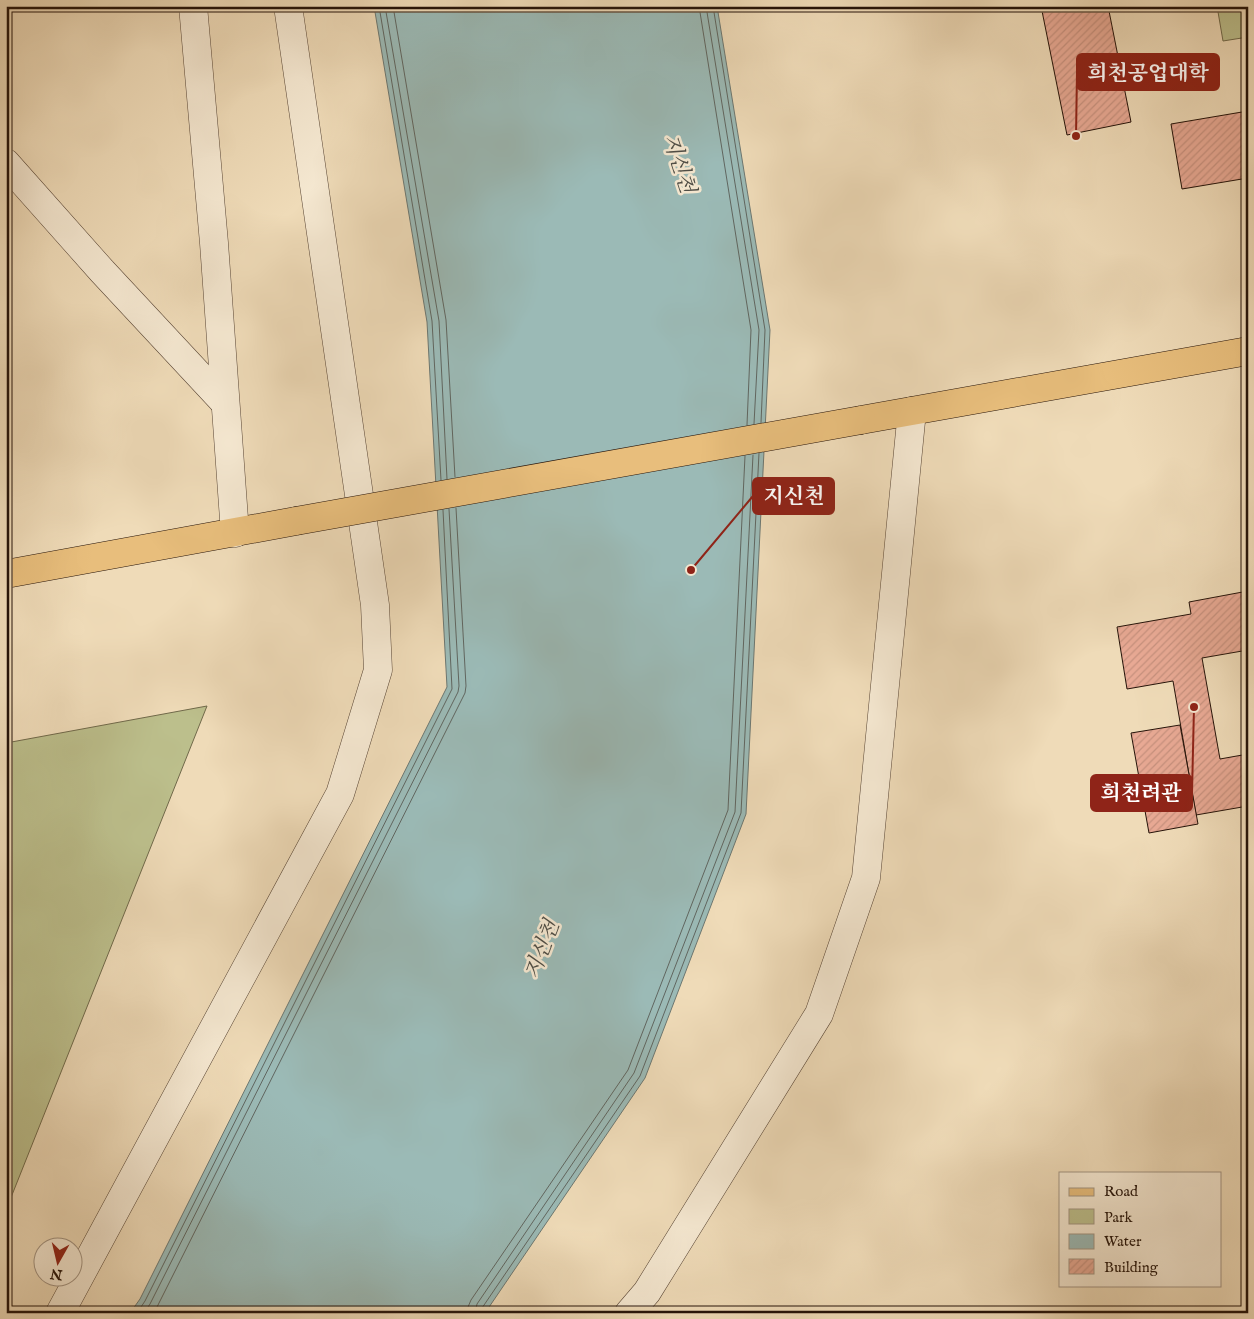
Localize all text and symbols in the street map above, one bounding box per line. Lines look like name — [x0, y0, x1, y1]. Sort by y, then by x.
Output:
callout: 희천공업대학 — [1077, 54, 1219, 90]
text: 희천공업대학 — [1087, 61, 1210, 88]
water label: 지신천 — [656, 131, 701, 199]
callout: 지신천 — [753, 478, 834, 514]
text: 지신천 — [764, 484, 824, 511]
callout: 희천려관 — [1091, 775, 1192, 811]
text: 희천려관 — [1100, 781, 1182, 808]
water label: 지신천 — [519, 915, 567, 983]
legend — [1059, 1172, 1222, 1286]
text: Road — [1104, 1182, 1139, 1201]
text: Park — [1104, 1208, 1134, 1227]
text: Water — [1104, 1232, 1142, 1251]
north arrow — [32, 1236, 82, 1286]
text: Building — [1104, 1258, 1159, 1277]
text: N — [49, 1264, 65, 1284]

